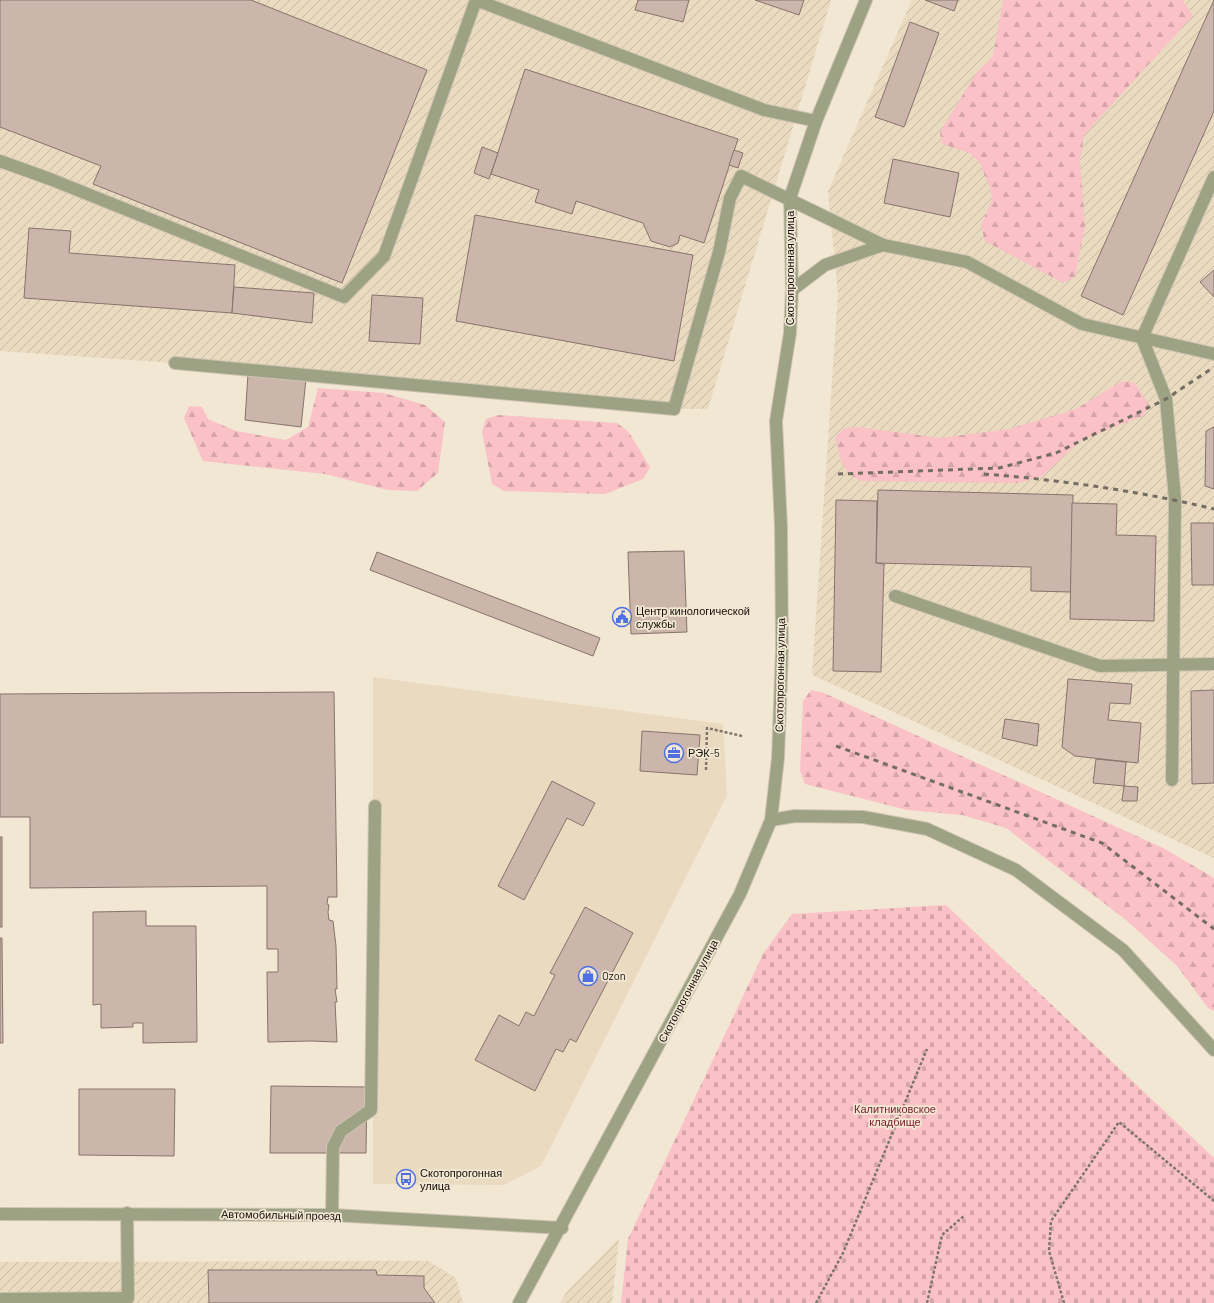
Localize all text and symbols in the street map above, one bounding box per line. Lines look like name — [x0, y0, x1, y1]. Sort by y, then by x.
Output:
street label: Скотопрогонная улица — [783, 210, 796, 325]
place label: Центр кинологической службы — [636, 604, 750, 630]
public building icon: Центр кинологической службы — [611, 606, 633, 628]
street label: Скотопрогонная улица — [772, 617, 787, 732]
office icon: РЭК-5 — [663, 742, 685, 764]
place label: РЭК-5 — [688, 746, 720, 759]
street label: Скотопрогонная улица — [655, 936, 721, 1044]
shop icon: Ozon — [577, 965, 599, 987]
place label: Ozon — [602, 969, 626, 982]
park label: Калитниковское кладбище — [854, 1102, 936, 1128]
place label: Скотопрогонная улица — [420, 1166, 502, 1192]
bus stop icon: Скотопрогонная улица — [395, 1168, 417, 1190]
street label: Автомобильный проезд — [221, 1207, 342, 1222]

